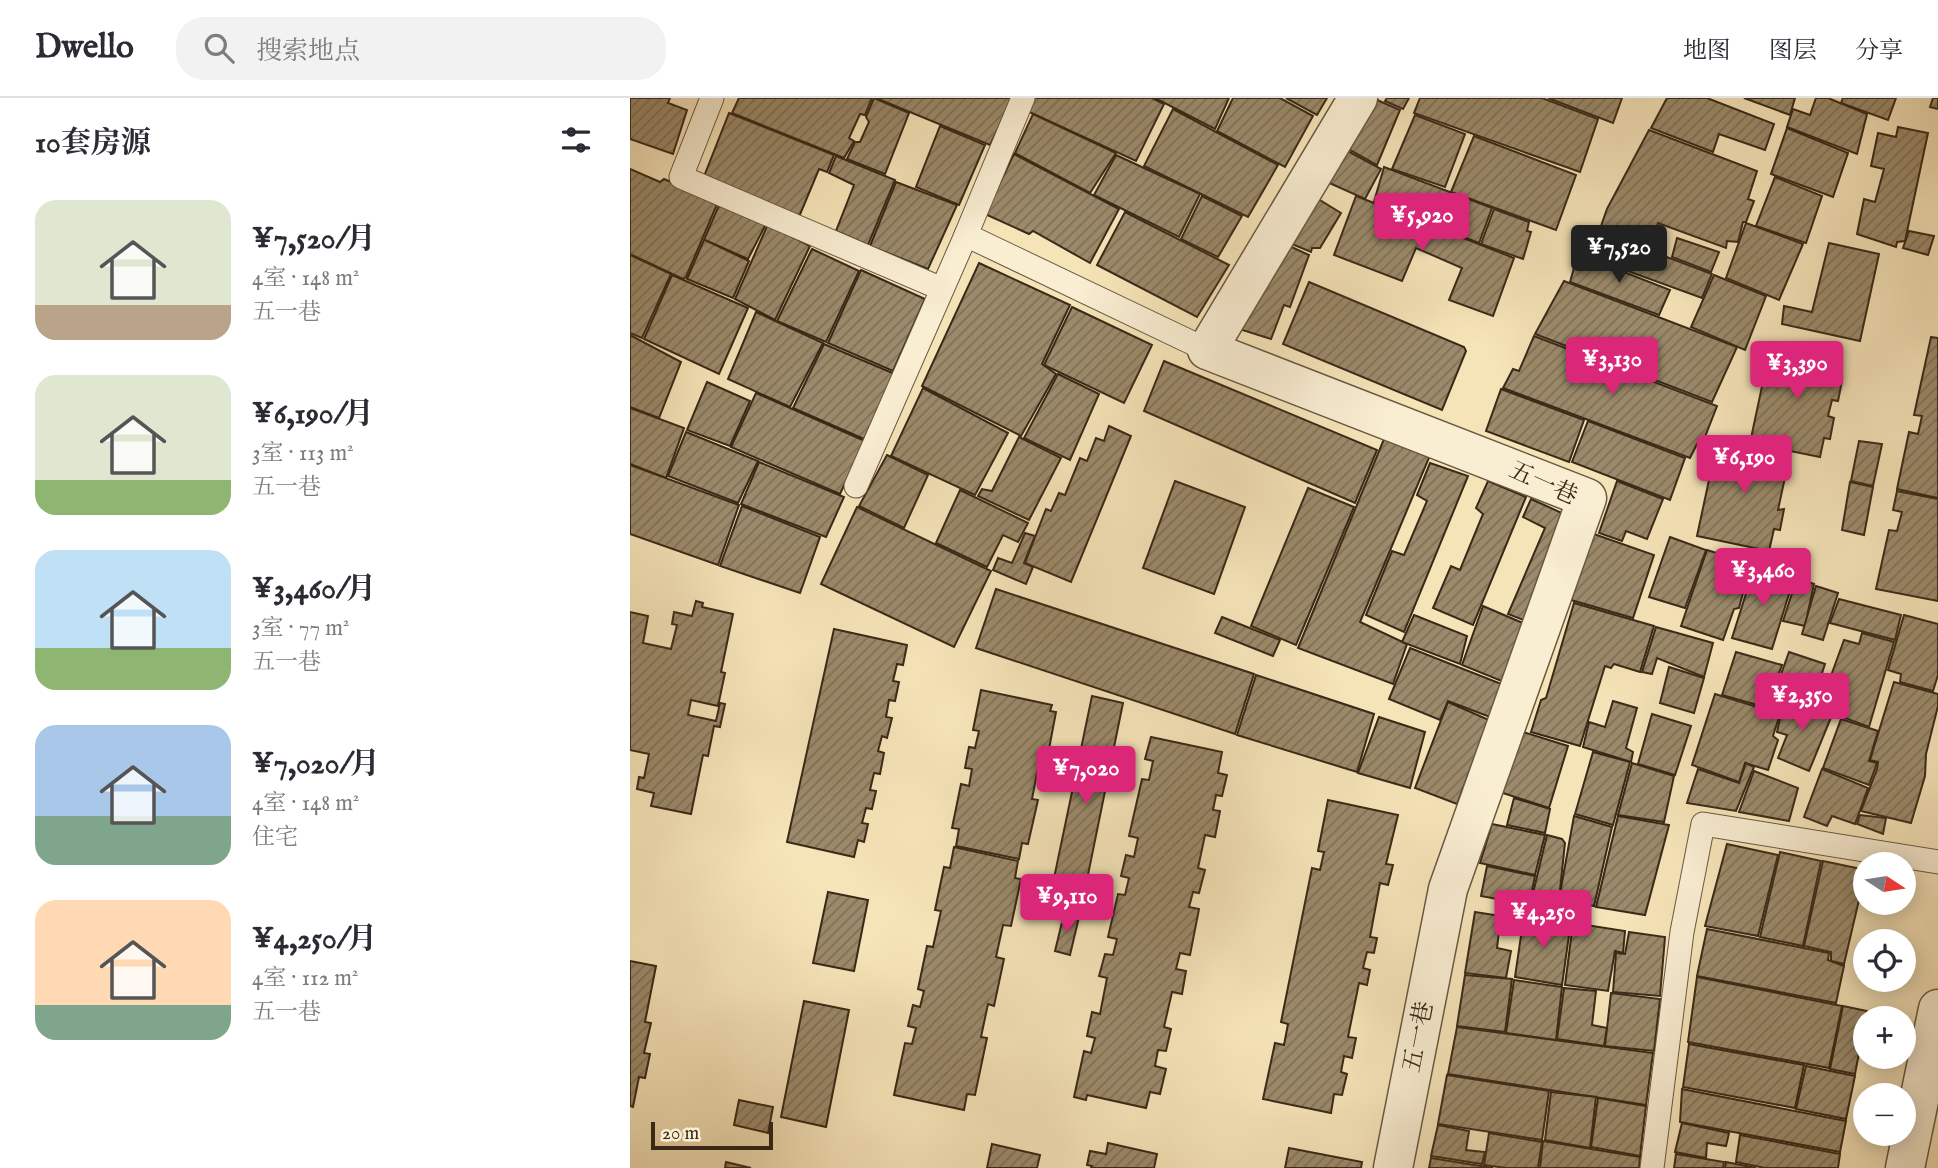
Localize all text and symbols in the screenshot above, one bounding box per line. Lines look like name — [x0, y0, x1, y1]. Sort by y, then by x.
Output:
search box — [176, 17, 666, 80]
text: Dwello — [35, 27, 134, 69]
icon: search — [200, 29, 238, 67]
text: 搜索地点 — [256, 35, 360, 68]
text: 地图 — [1683, 36, 1731, 67]
text: 图层 — [1769, 36, 1817, 67]
text: 分享 — [1855, 36, 1903, 67]
icon: filters — [557, 121, 595, 159]
text: 10套房源 — [35, 125, 151, 163]
pin: ¥5,920 — [1365, 194, 1479, 253]
text: ¥5,920 — [1390, 201, 1454, 230]
text: ¥7,520/月 — [252, 221, 376, 259]
pin: ¥7,520 — [1562, 226, 1676, 285]
icon: home — [91, 228, 175, 312]
text: ¥7,520 — [1587, 233, 1651, 262]
text: 4室 · 148 m² — [252, 264, 359, 293]
text: 五一巷 — [252, 298, 321, 327]
pin: ¥3,130 — [1555, 338, 1669, 397]
pin: ¥3,390 — [1740, 342, 1854, 401]
text: ¥3,130 — [1582, 345, 1642, 374]
text: ¥3,390 — [1766, 349, 1828, 378]
text: ¥6,190/月 — [252, 396, 374, 434]
icon: home — [91, 403, 175, 487]
pin: ¥6,190 — [1687, 436, 1801, 495]
text: 3室 · 113 m² — [252, 439, 354, 468]
text: ¥6,190 — [1713, 443, 1775, 472]
street label: 五一巷 — [1504, 455, 1582, 513]
text: 五一巷 — [252, 473, 321, 502]
pin: ¥3,460 — [1706, 548, 1820, 608]
text: ¥3,460 — [1731, 556, 1795, 585]
text: ¥3,460/月 — [252, 571, 376, 609]
icon: home — [91, 578, 175, 662]
text: 3室 · 77 m² — [252, 614, 349, 643]
text: 五一巷 — [252, 648, 321, 677]
pin: ¥2,350 — [1745, 674, 1859, 733]
text: ¥2,350 — [1771, 681, 1833, 710]
text: ¥7,020/月 — [252, 746, 380, 784]
pin: ¥7,020 — [1029, 746, 1143, 806]
icon: home — [91, 753, 175, 837]
text: ¥7,020 — [1052, 754, 1120, 783]
text: 4室 · 148 m² — [252, 789, 359, 818]
text: 住宅 — [252, 823, 298, 852]
north arrow — [1853, 852, 1916, 915]
map controls — [1853, 852, 1916, 1146]
pin: ¥9,110 — [1010, 874, 1124, 934]
text: ¥9,110 — [1036, 882, 1098, 911]
pin: ¥4,250 — [1486, 890, 1600, 950]
text: ¥4,250 — [1510, 898, 1576, 927]
text: ¥4,250/月 — [252, 921, 377, 959]
icon: home — [91, 928, 175, 1012]
button: locate — [1853, 929, 1916, 992]
text: 4室 · 112 m² — [252, 964, 359, 993]
text: 五一巷 — [252, 998, 321, 1027]
street label: 五一巷 — [1397, 999, 1441, 1075]
button: + — [1853, 1006, 1916, 1069]
button: − — [1853, 1083, 1916, 1146]
scale bar — [651, 1119, 774, 1151]
text: 20 m — [662, 1122, 699, 1146]

